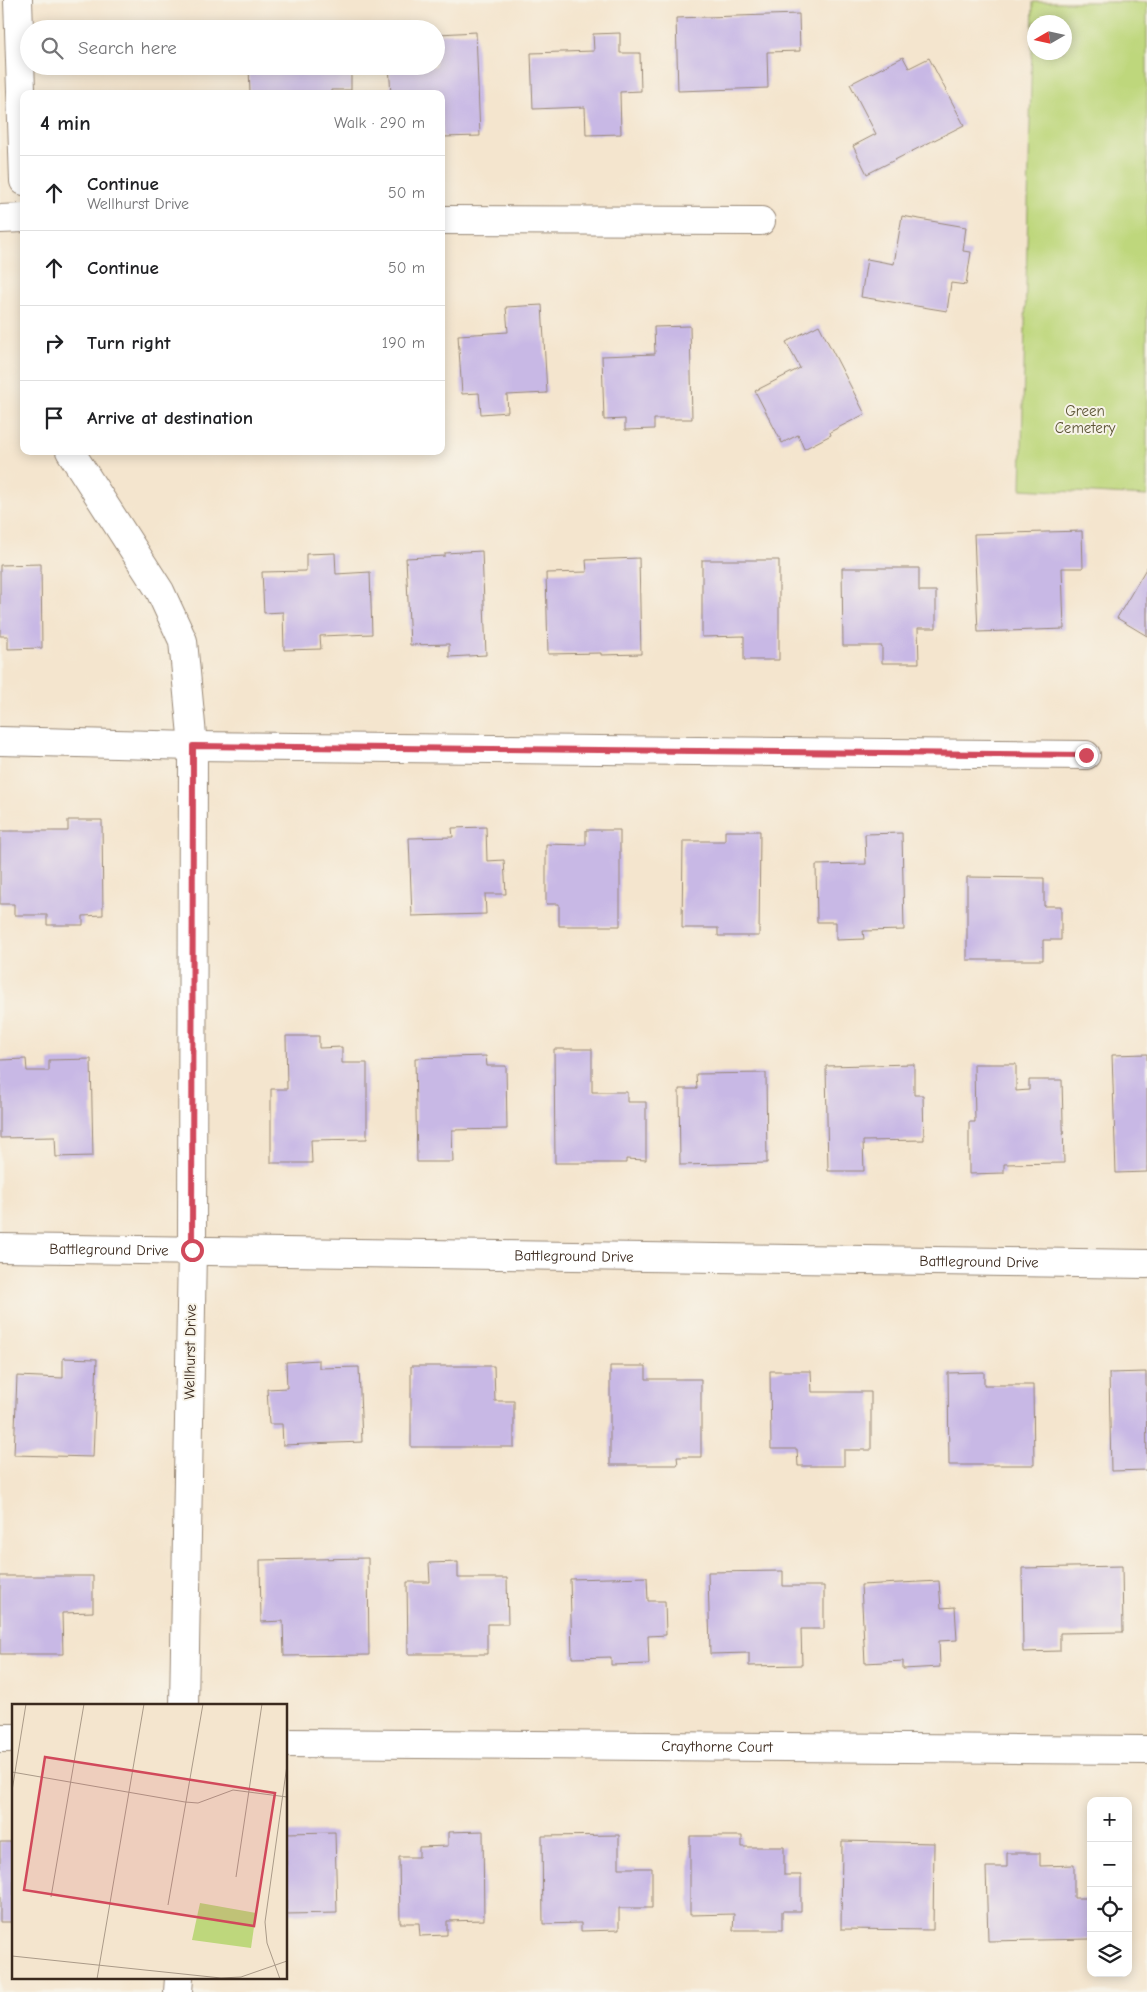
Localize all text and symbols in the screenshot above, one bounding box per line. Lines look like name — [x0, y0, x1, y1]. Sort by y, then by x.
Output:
north arrow — [1027, 15, 1072, 60]
search box — [20, 20, 445, 75]
icon: search — [38, 34, 66, 62]
text: Search here — [78, 37, 177, 59]
text: 4 min — [40, 111, 91, 135]
text: Walk · 290 m — [334, 114, 425, 132]
text: Continue — [87, 173, 159, 195]
icon: ahead — [40, 179, 68, 207]
text: 50 m — [388, 184, 425, 202]
text: Wellhurst Drive — [87, 195, 189, 213]
icon: ahead — [40, 254, 68, 282]
text: Continue — [87, 257, 159, 279]
text: 50 m — [388, 259, 425, 277]
icon: right — [40, 329, 68, 357]
text: Turn right — [87, 332, 171, 354]
text: 190 m — [382, 334, 425, 352]
park label: Green Cemetery — [1055, 402, 1116, 437]
icon: arrive — [40, 404, 68, 432]
text: Arrive at destination — [87, 407, 253, 429]
route end — [1075, 744, 1098, 767]
route start — [181, 1239, 204, 1262]
street label: Battleground Drive — [49, 1240, 169, 1259]
street label: Battleground Drive — [514, 1246, 634, 1266]
street label: Battleground Drive — [919, 1252, 1039, 1271]
street label: Wellhurst Drive — [180, 1304, 200, 1400]
inset map — [12, 1704, 288, 1980]
street label: Craythorne Court — [661, 1737, 774, 1756]
map controls — [1087, 1797, 1132, 1977]
button: + — [1087, 1797, 1132, 1842]
button: − — [1087, 1842, 1132, 1887]
button: locate — [1087, 1887, 1132, 1932]
button: layers — [1087, 1932, 1132, 1977]

